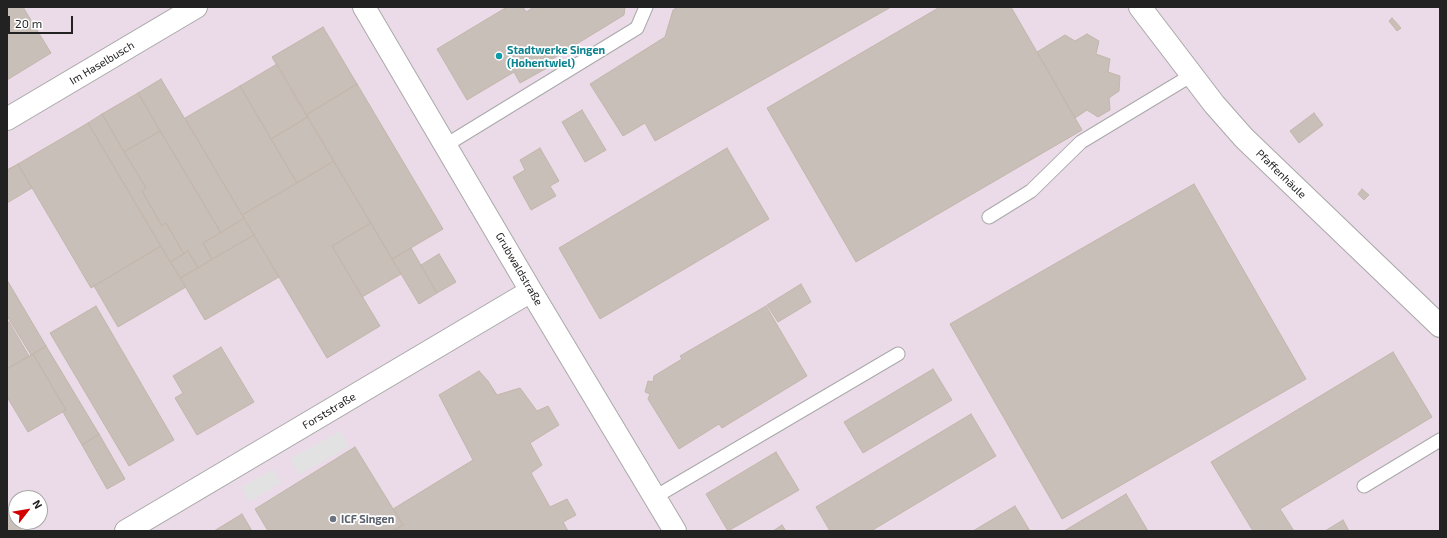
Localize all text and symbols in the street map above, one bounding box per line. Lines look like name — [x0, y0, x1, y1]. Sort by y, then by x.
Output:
scale bar — [10, 8, 75, 34]
text: 20 m — [15, 16, 42, 30]
street label: Im Haselbusch — [67, 39, 137, 87]
place label: Stadtwerke Singen (Hohentwiel) — [507, 43, 605, 69]
marker: Stadtwerke Singen (Hohentwiel) — [494, 51, 504, 61]
street label: Pfaffenhäule — [1253, 147, 1309, 201]
street label: Grubwaldstraße — [493, 230, 545, 308]
street label: Forststraße — [300, 390, 358, 432]
north arrow — [8, 490, 48, 530]
text: N — [30, 497, 45, 511]
place label: ICF Singen — [341, 512, 394, 526]
marker: ICF Singen — [328, 514, 338, 524]

